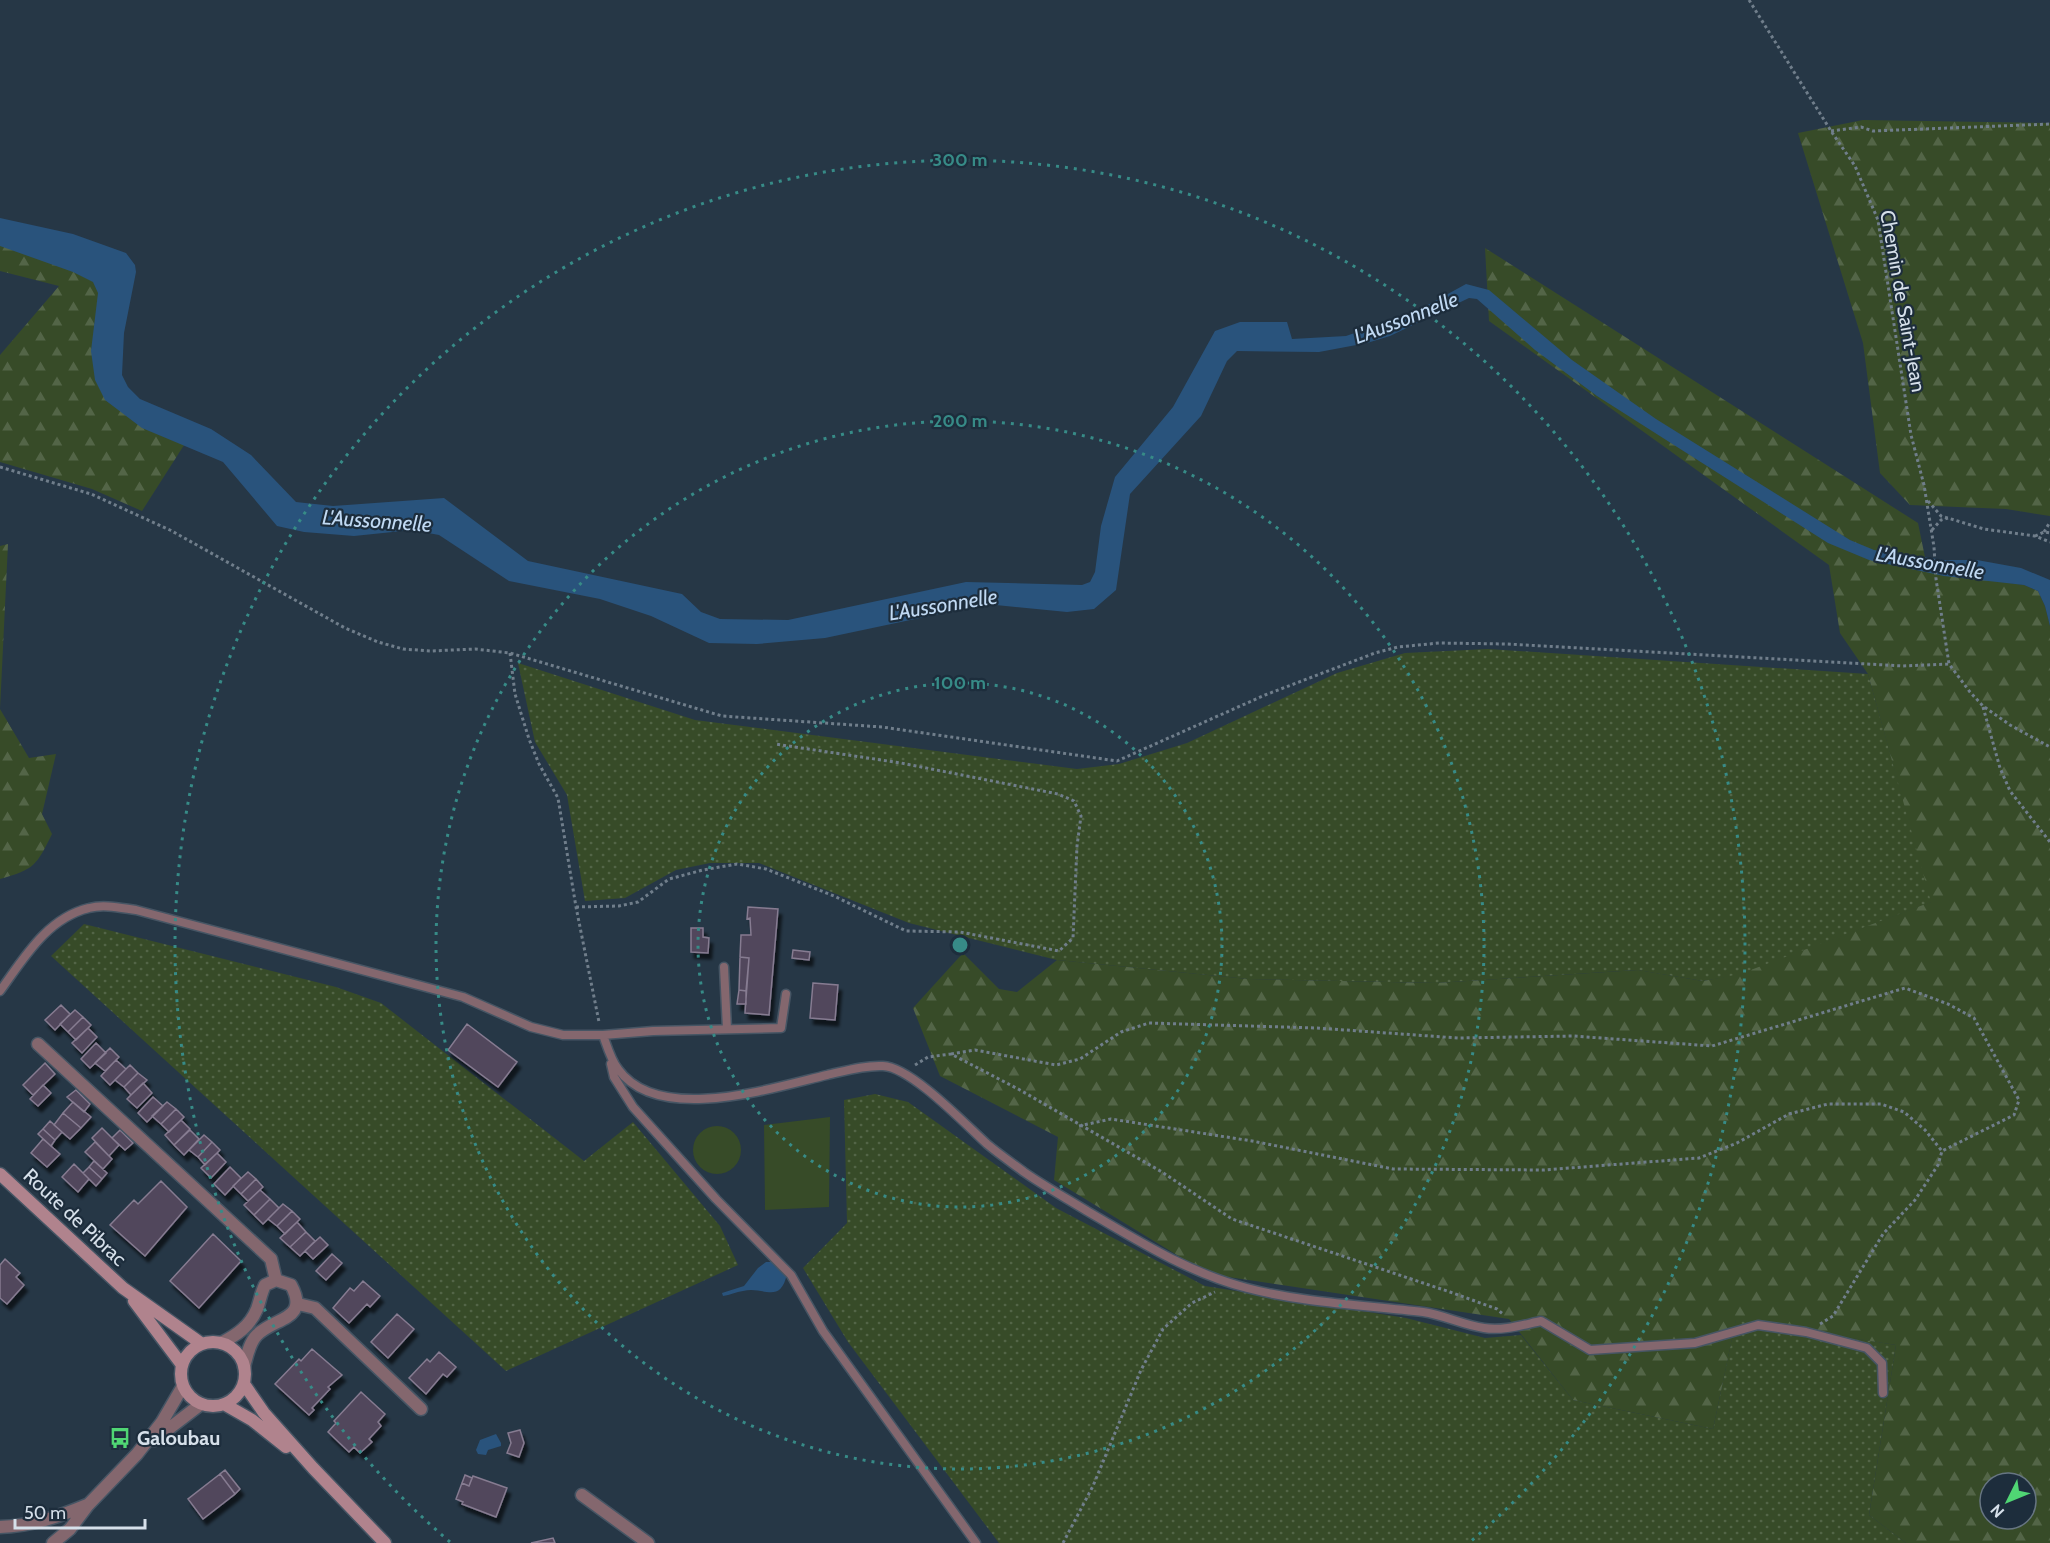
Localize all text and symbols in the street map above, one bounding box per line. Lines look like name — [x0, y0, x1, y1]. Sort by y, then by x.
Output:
text: 300 m — [933, 149, 987, 171]
street label: Chemin de Saint-Jean — [1875, 208, 1931, 394]
water label: L'Aussonnelle — [1350, 286, 1462, 349]
text: 200 m — [933, 410, 987, 432]
water label: L'Aussonnelle — [321, 504, 433, 537]
water label: L'Aussonnelle — [1874, 541, 1987, 584]
water label: L'Aussonnelle — [887, 584, 999, 625]
text: 100 m — [934, 672, 986, 694]
centre of rings — [950, 935, 970, 955]
street label: Route de Pibrac — [19, 1163, 131, 1271]
bus stop icon: Galoubau — [108, 1426, 132, 1450]
place label: Galoubau — [137, 1426, 220, 1450]
north arrow — [1978, 1471, 2038, 1531]
scale bar — [15, 1492, 146, 1530]
text: N — [1987, 1500, 2008, 1522]
text: 50 m — [24, 1502, 66, 1524]

